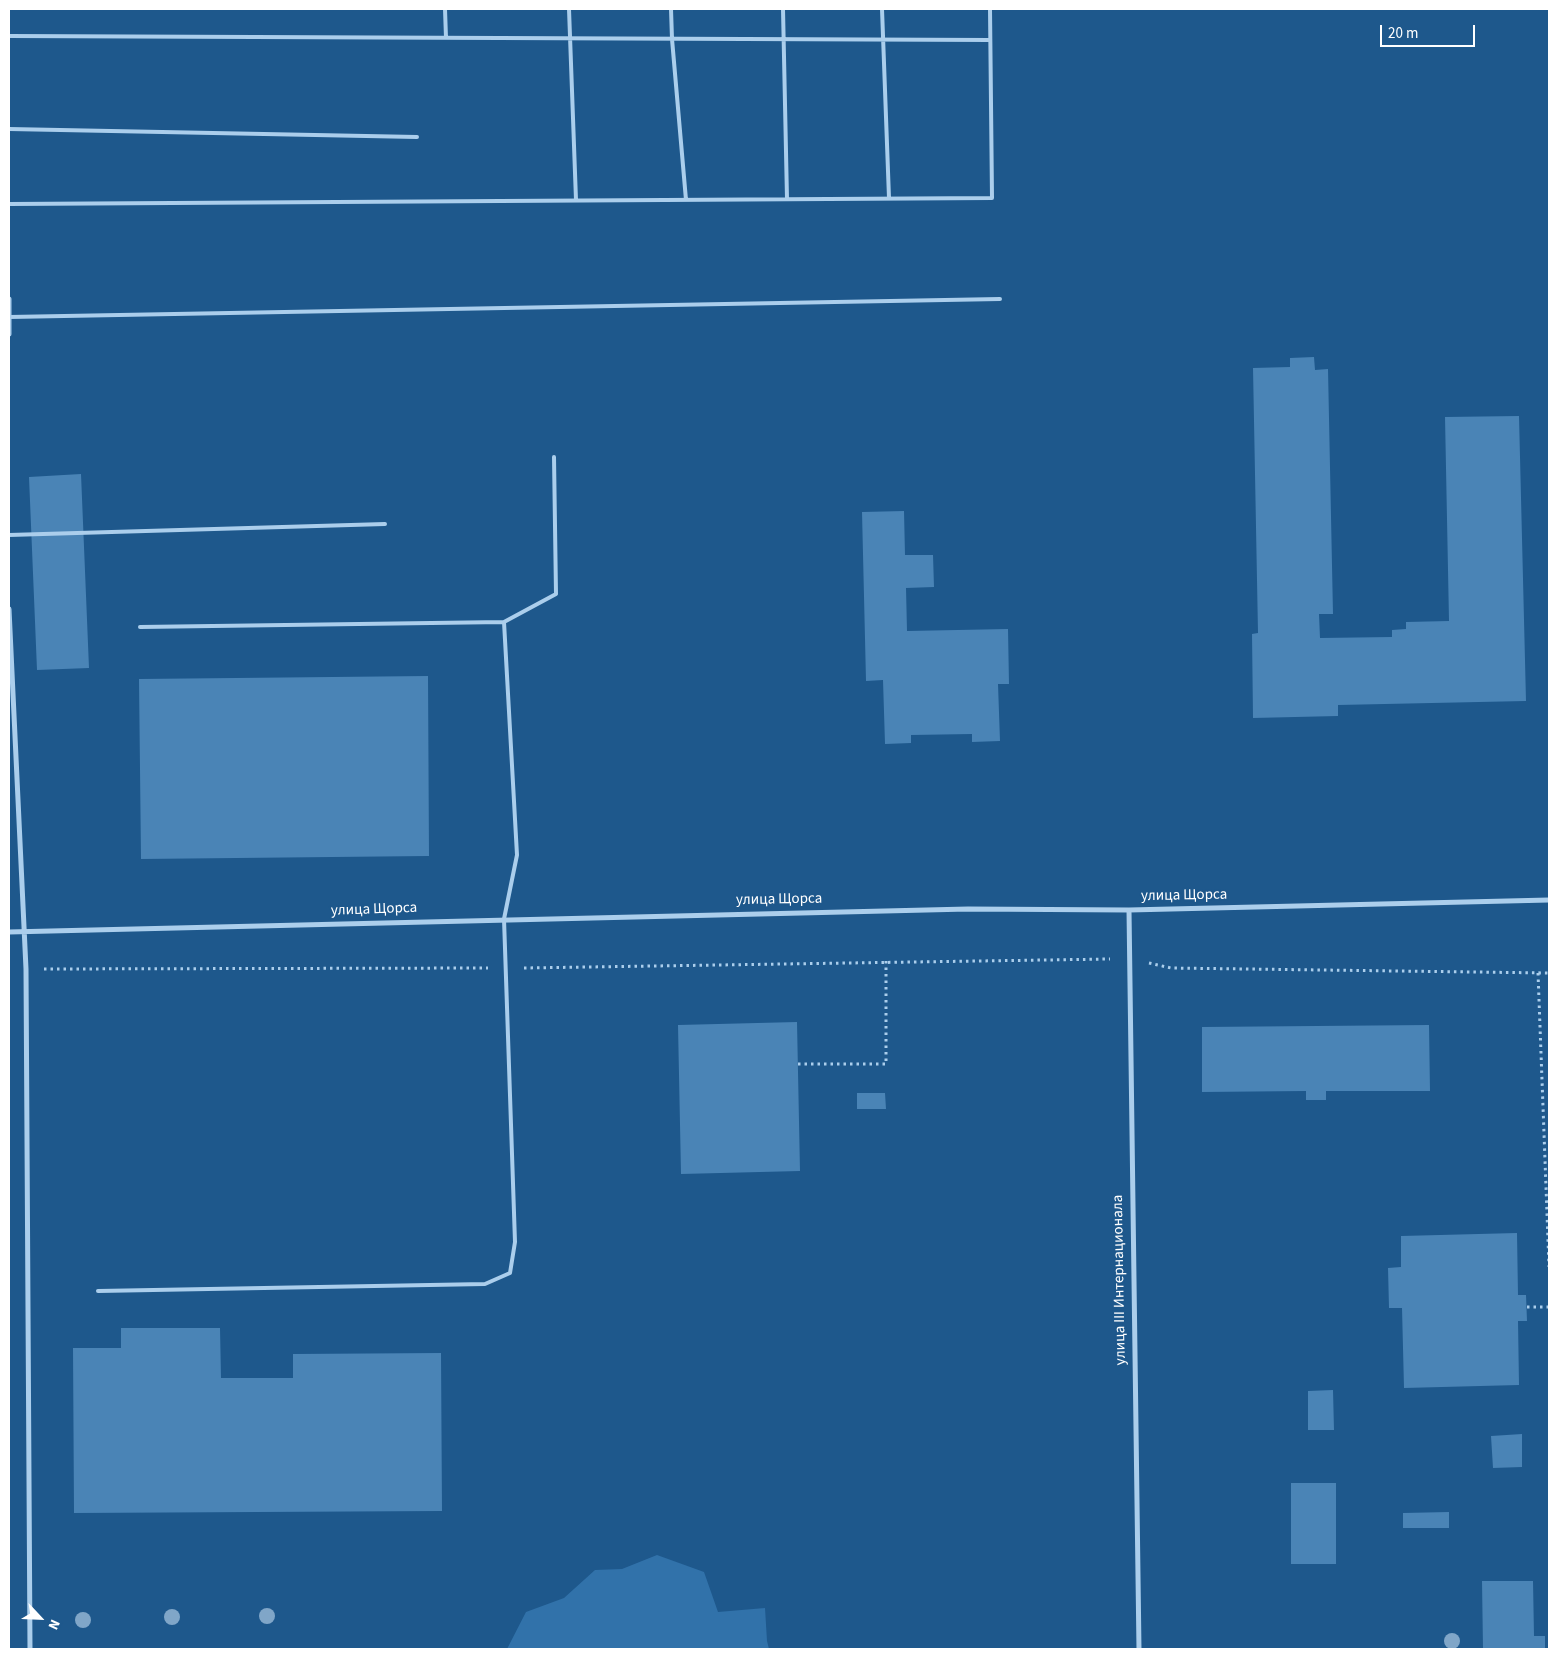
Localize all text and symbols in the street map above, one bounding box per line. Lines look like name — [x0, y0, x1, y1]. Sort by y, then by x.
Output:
scale bar — [1383, 15, 1478, 47]
text: 20 m — [1388, 23, 1418, 44]
street label: улица Щорса — [1141, 886, 1227, 906]
street label: улица Щорса — [736, 890, 822, 910]
street label: улица Щорса — [331, 899, 417, 921]
street label: улица III Интернационала — [1110, 1195, 1130, 1365]
north arrow — [15, 1593, 65, 1643]
text: N — [43, 1616, 65, 1633]

